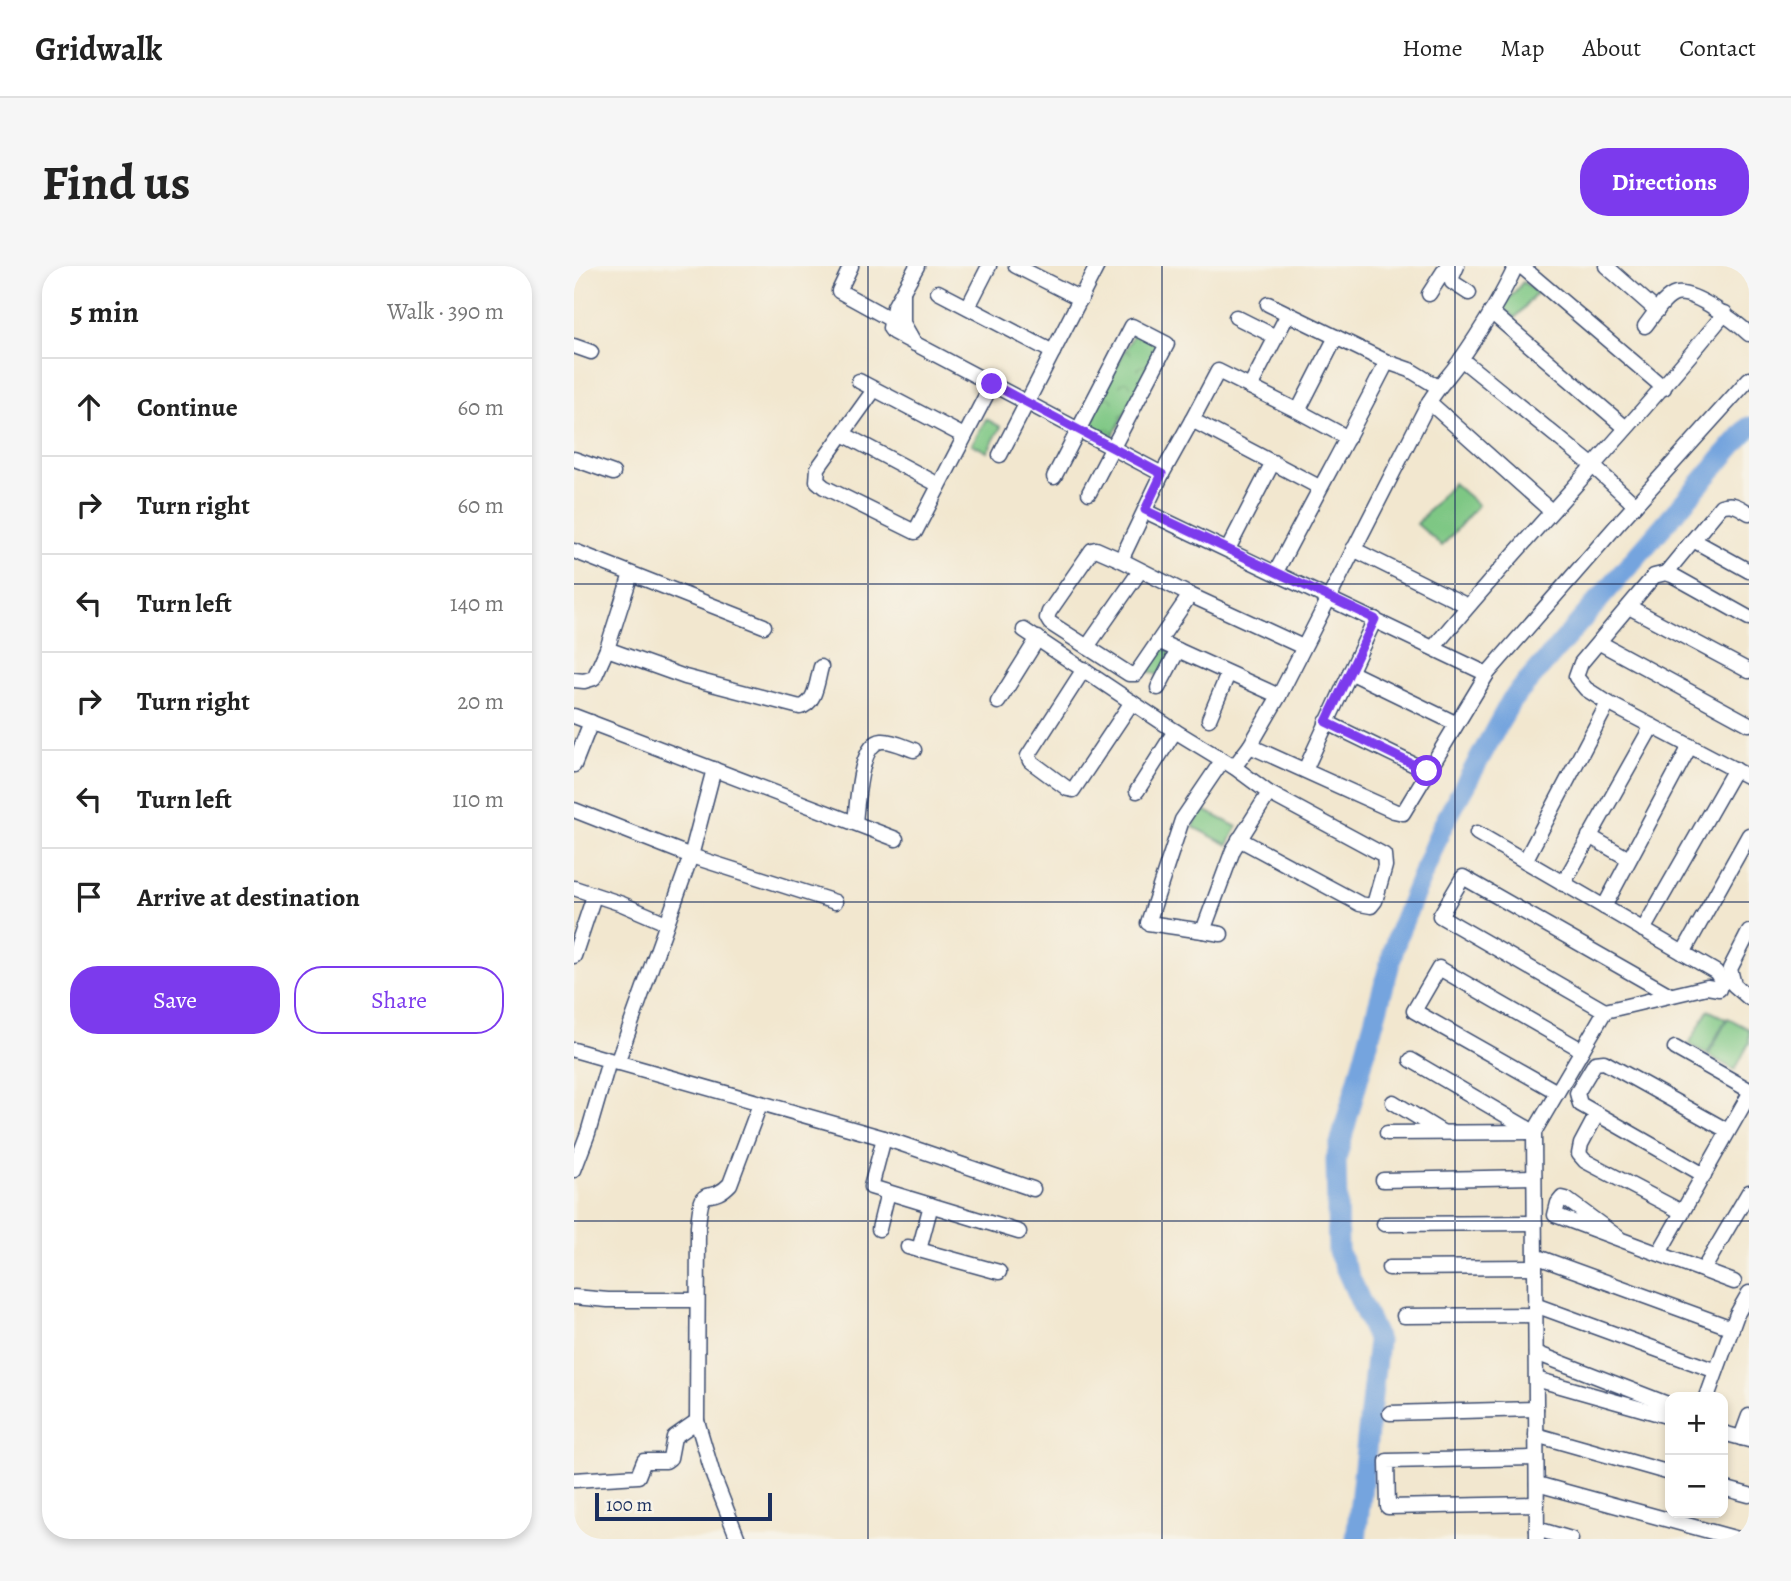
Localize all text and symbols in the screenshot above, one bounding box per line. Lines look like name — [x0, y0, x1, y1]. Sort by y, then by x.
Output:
text: Gridwalk — [35, 26, 162, 71]
text: Home — [1402, 32, 1463, 64]
text: Map — [1501, 32, 1545, 64]
text: About — [1583, 32, 1641, 64]
text: Contact — [1679, 32, 1756, 64]
button: Directions — [1580, 148, 1749, 216]
text: Find us — [42, 149, 190, 216]
text: 5 min — [70, 292, 139, 332]
text: Walk · 390 m — [387, 296, 504, 327]
route end — [976, 368, 1007, 399]
icon: ahead — [70, 388, 108, 426]
text: Continue — [137, 390, 238, 425]
text: 60 m — [457, 392, 504, 423]
icon: right — [70, 486, 108, 524]
text: Turn right — [137, 488, 250, 523]
text: 60 m — [457, 490, 504, 521]
icon: left — [70, 584, 108, 622]
text: Turn left — [137, 586, 232, 621]
text: 140 m — [450, 588, 504, 619]
icon: right — [70, 682, 108, 720]
text: Turn right — [137, 684, 250, 719]
text: 20 m — [457, 686, 504, 717]
route start — [1411, 755, 1442, 786]
icon: left — [70, 780, 108, 818]
text: Turn left — [137, 782, 232, 817]
text: 110 m — [452, 784, 504, 815]
icon: arrive — [70, 878, 108, 916]
text: Arrive at destination — [137, 880, 360, 915]
button: Save — [70, 966, 280, 1034]
button: Share — [294, 966, 504, 1034]
map controls — [1665, 1392, 1728, 1518]
button: + — [1665, 1392, 1728, 1455]
button: − — [1665, 1455, 1728, 1518]
scale bar — [595, 1490, 772, 1522]
text: 100 m — [606, 1492, 652, 1518]

